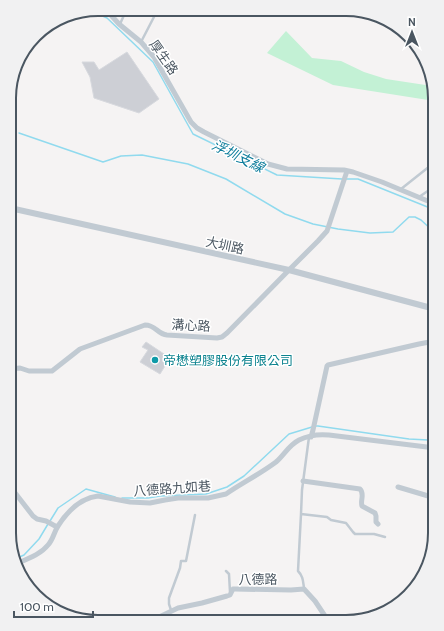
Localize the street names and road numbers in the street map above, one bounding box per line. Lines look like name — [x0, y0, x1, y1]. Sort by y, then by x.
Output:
street label: 厚生路 — [146, 36, 182, 78]
street label: 大圳路 — [204, 233, 246, 257]
street label: 溝心路 — [171, 316, 211, 334]
street label: 八德路九如巷 — [133, 477, 211, 499]
street label: 八德路 — [238, 571, 278, 587]

